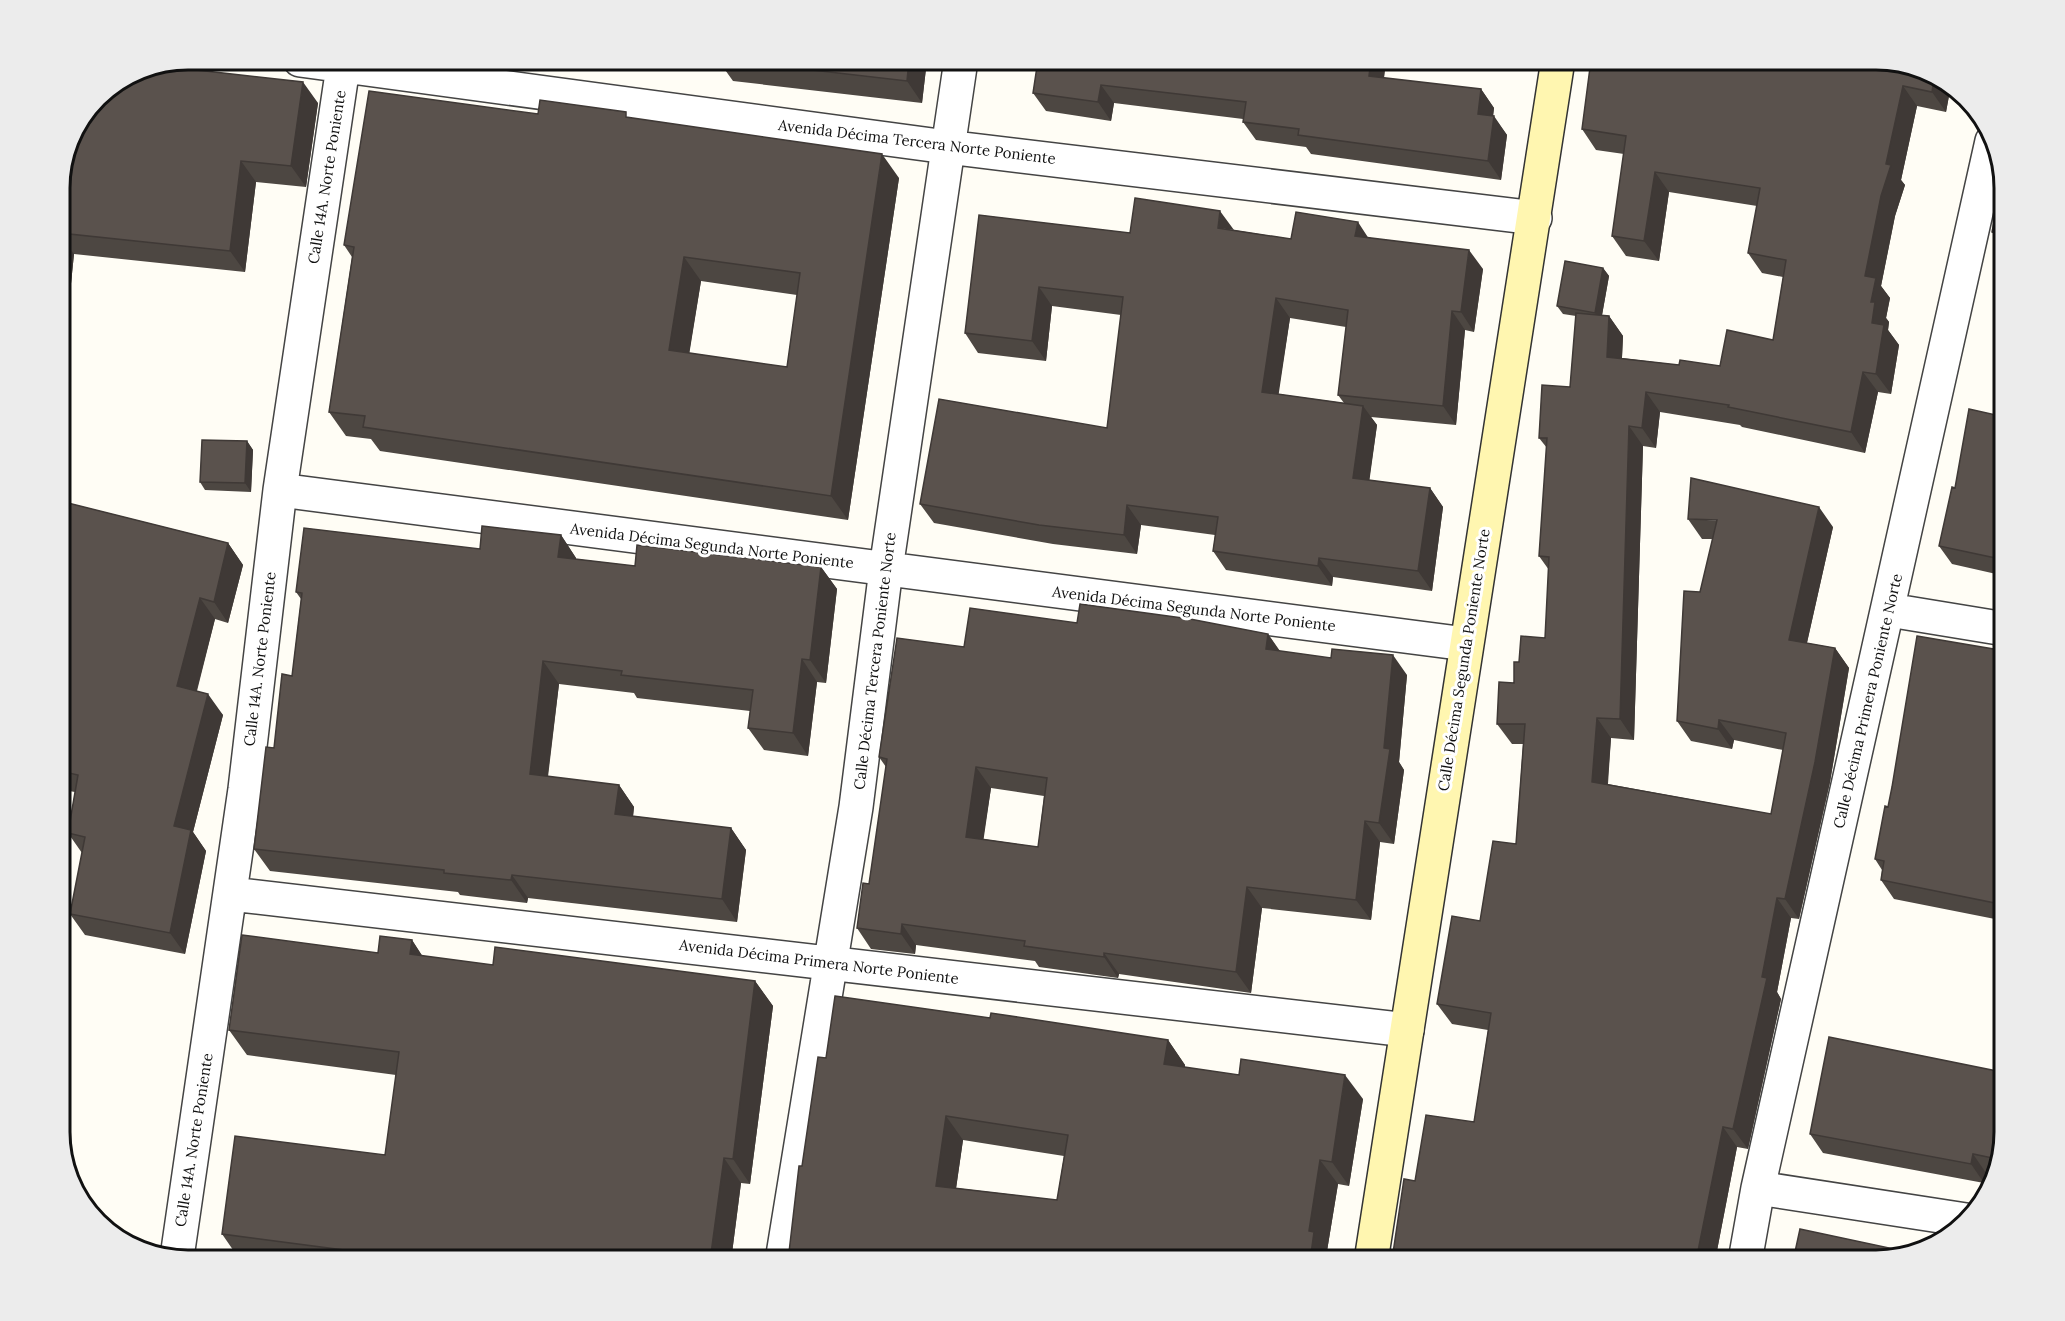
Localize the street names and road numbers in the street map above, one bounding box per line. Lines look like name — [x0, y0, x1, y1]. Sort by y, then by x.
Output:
street label: Calle 14A. Norte Poniente — [303, 89, 350, 265]
street label: Avenida Décima Tercera Norte Poniente — [776, 115, 1057, 168]
street label: Avenida Décima Segunda Norte Poniente — [568, 519, 855, 572]
street label: Calle Décima Segunda Poniente Norte — [1433, 527, 1494, 792]
street label: Calle Décima Tercera Poniente Norte — [849, 531, 900, 791]
street label: Calle 14A. Norte Poniente — [239, 571, 280, 747]
street label: Calle Décima Primera Poniente Norte — [1829, 572, 1906, 830]
street label: Avenida Décima Segunda Norte Poniente — [1050, 582, 1337, 635]
street label: Avenida Décima Primera Norte Poniente — [677, 935, 960, 988]
street label: Calle 14A. Norte Poniente — [170, 1052, 217, 1228]

